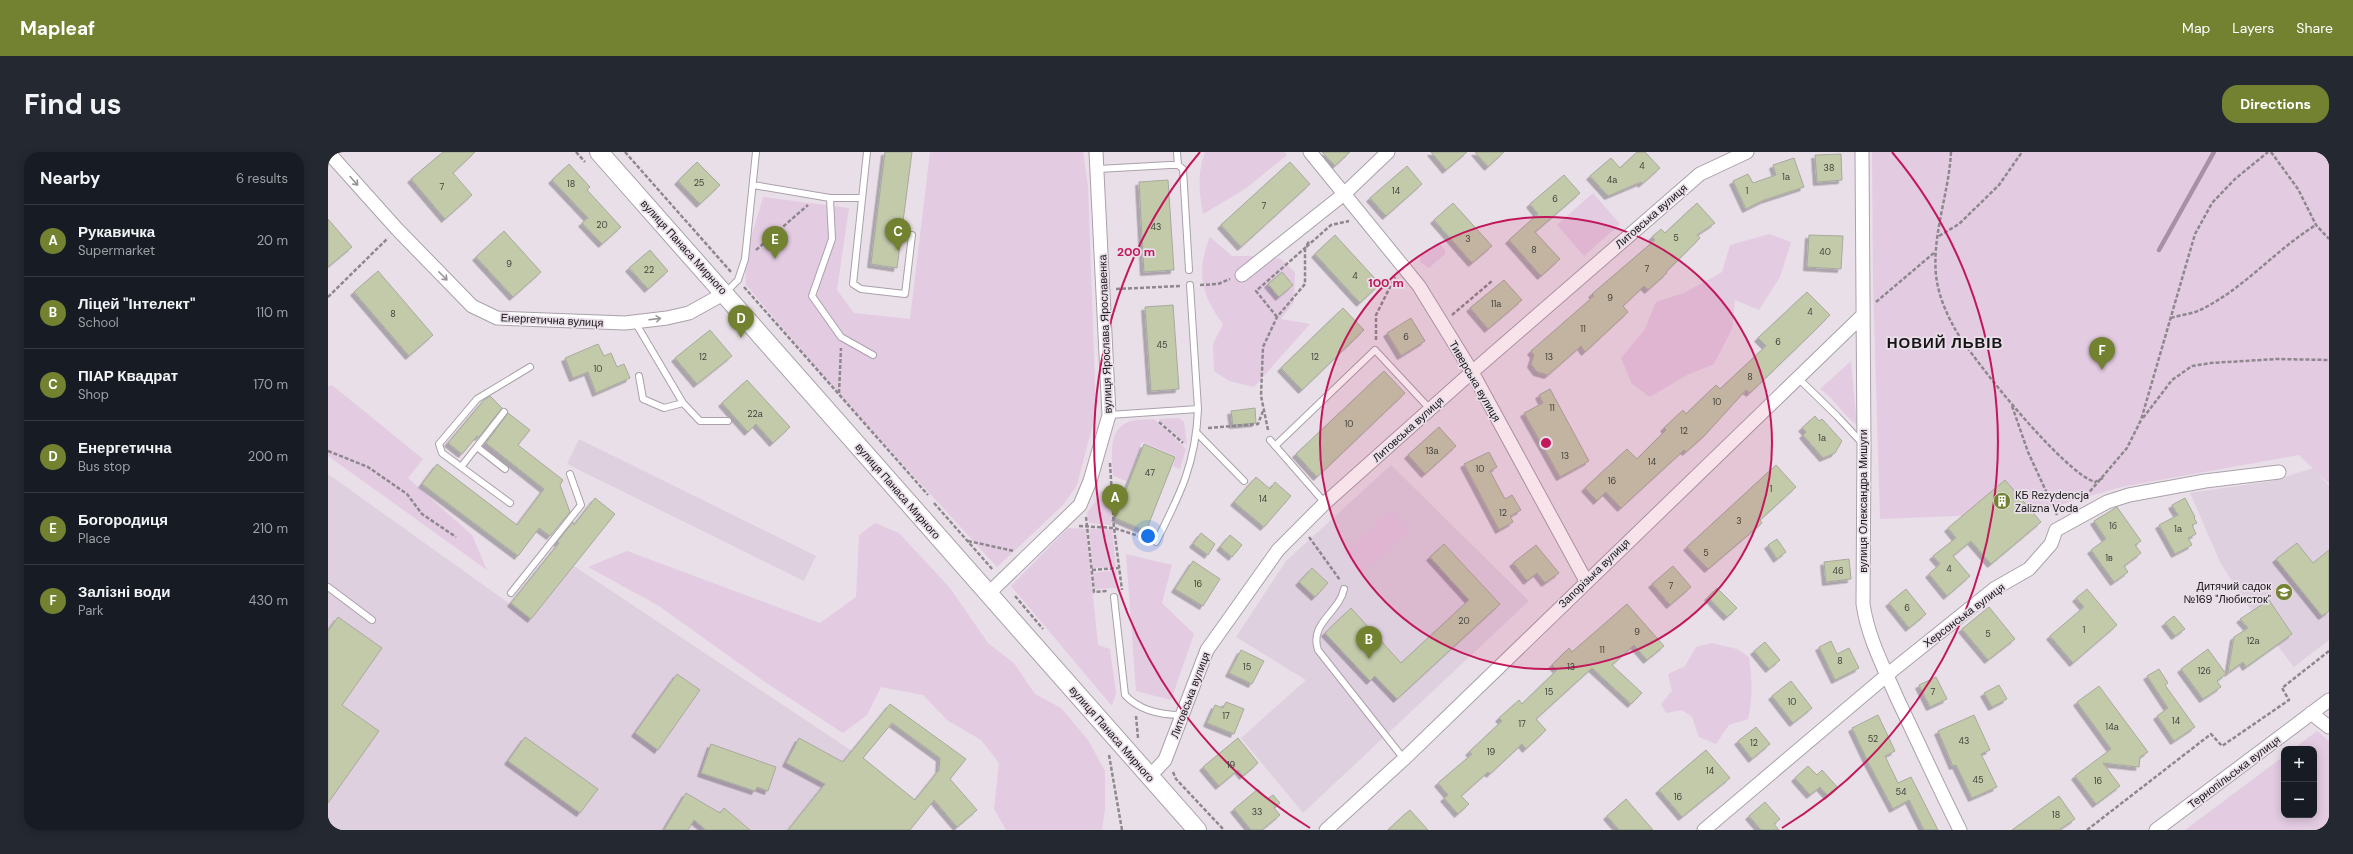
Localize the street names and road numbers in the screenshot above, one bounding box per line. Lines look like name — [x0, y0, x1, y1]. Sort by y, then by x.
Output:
street label: Литовська вулиця — [1612, 181, 1690, 251]
street label: вулиця Панаса Мирного — [638, 197, 730, 297]
street label: вулиця Ярослава Ярославенка — [1095, 253, 1115, 414]
street label: Енергетична вулиця — [500, 310, 604, 330]
street label: Тиверська вулиця — [1446, 338, 1504, 424]
street label: Литовська вулиця — [1369, 393, 1447, 465]
street label: вулиця Олександра Мишуги — [1856, 429, 1870, 573]
street label: вулиця Панаса Мирного — [852, 440, 944, 542]
street label: Запорізька вулиця — [1555, 535, 1633, 611]
street label: Херсонська вулиця — [1920, 580, 2008, 650]
street label: Литовська вулиця — [1167, 650, 1213, 740]
street label: вулиця Панаса Мирного — [1066, 683, 1158, 785]
street label: Тернопільська вулиця — [2185, 733, 2283, 811]

